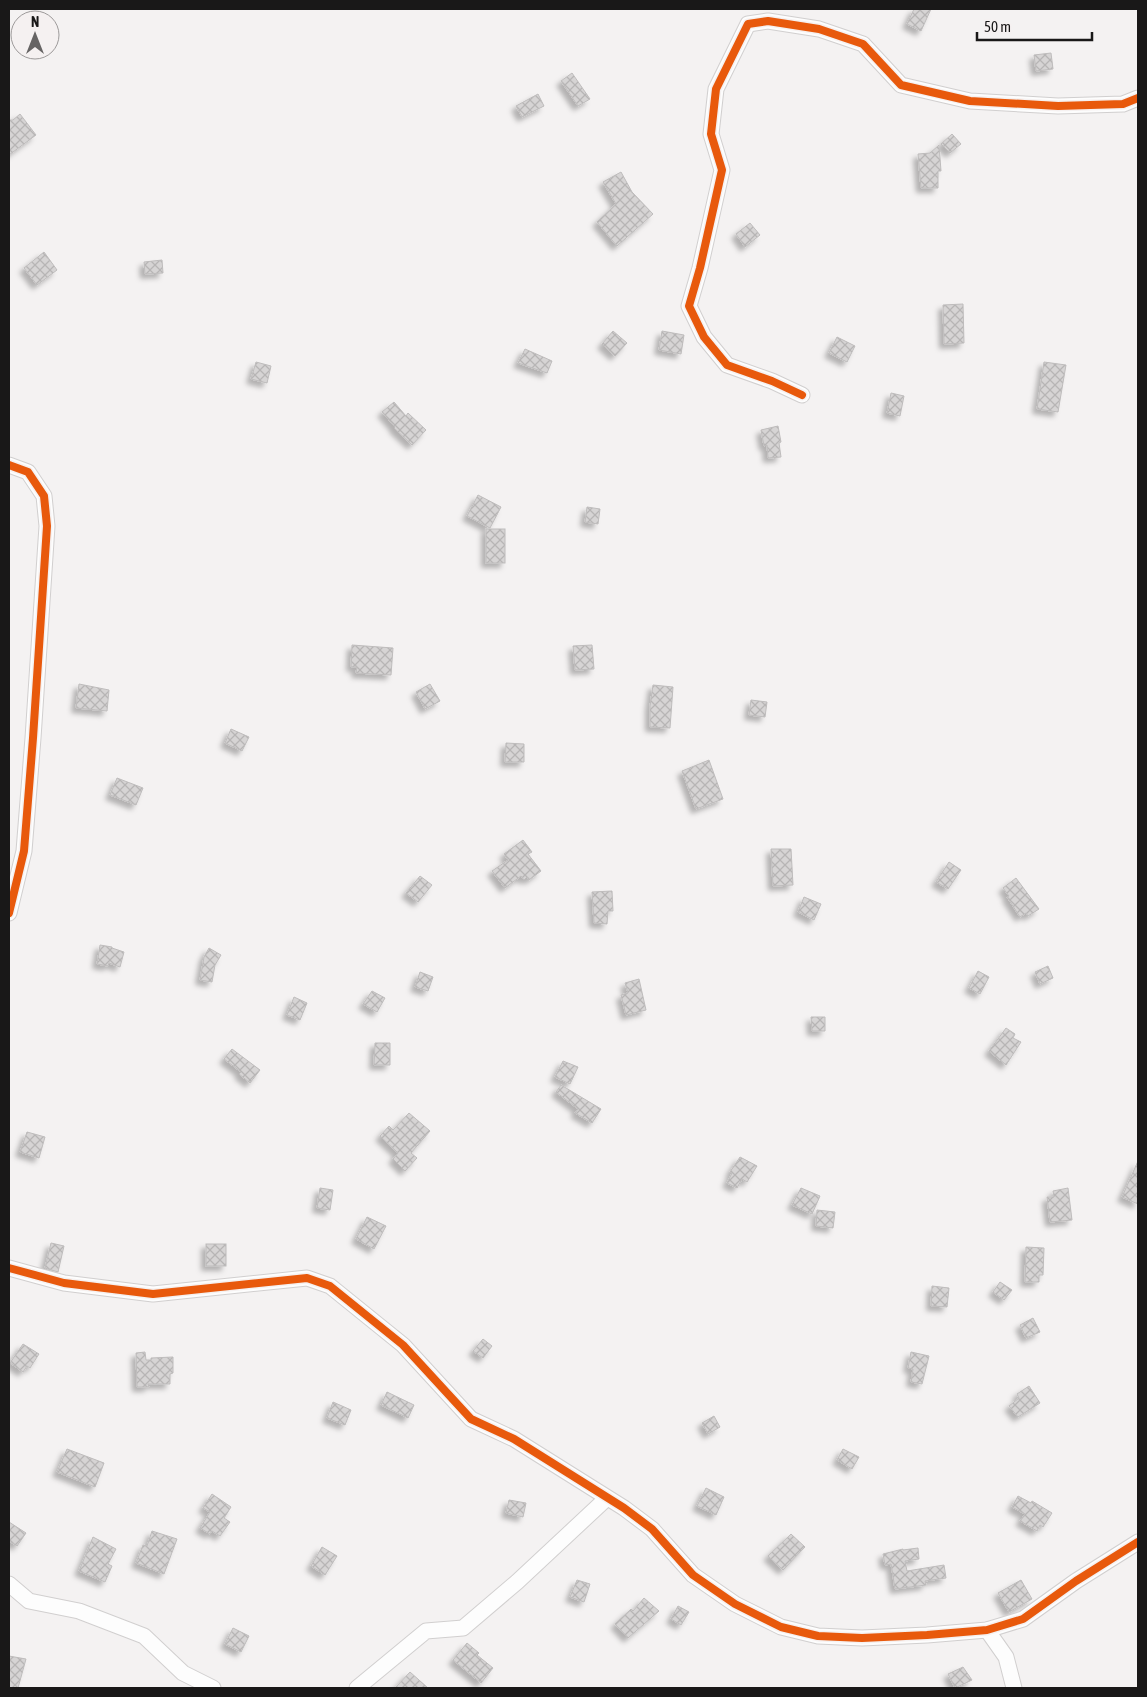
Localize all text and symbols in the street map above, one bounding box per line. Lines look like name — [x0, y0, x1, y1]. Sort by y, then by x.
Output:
north arrow — [10, 10, 60, 60]
scale bar — [977, 10, 1092, 42]
text: N — [31, 14, 39, 30]
text: 50 m — [984, 18, 1011, 35]

